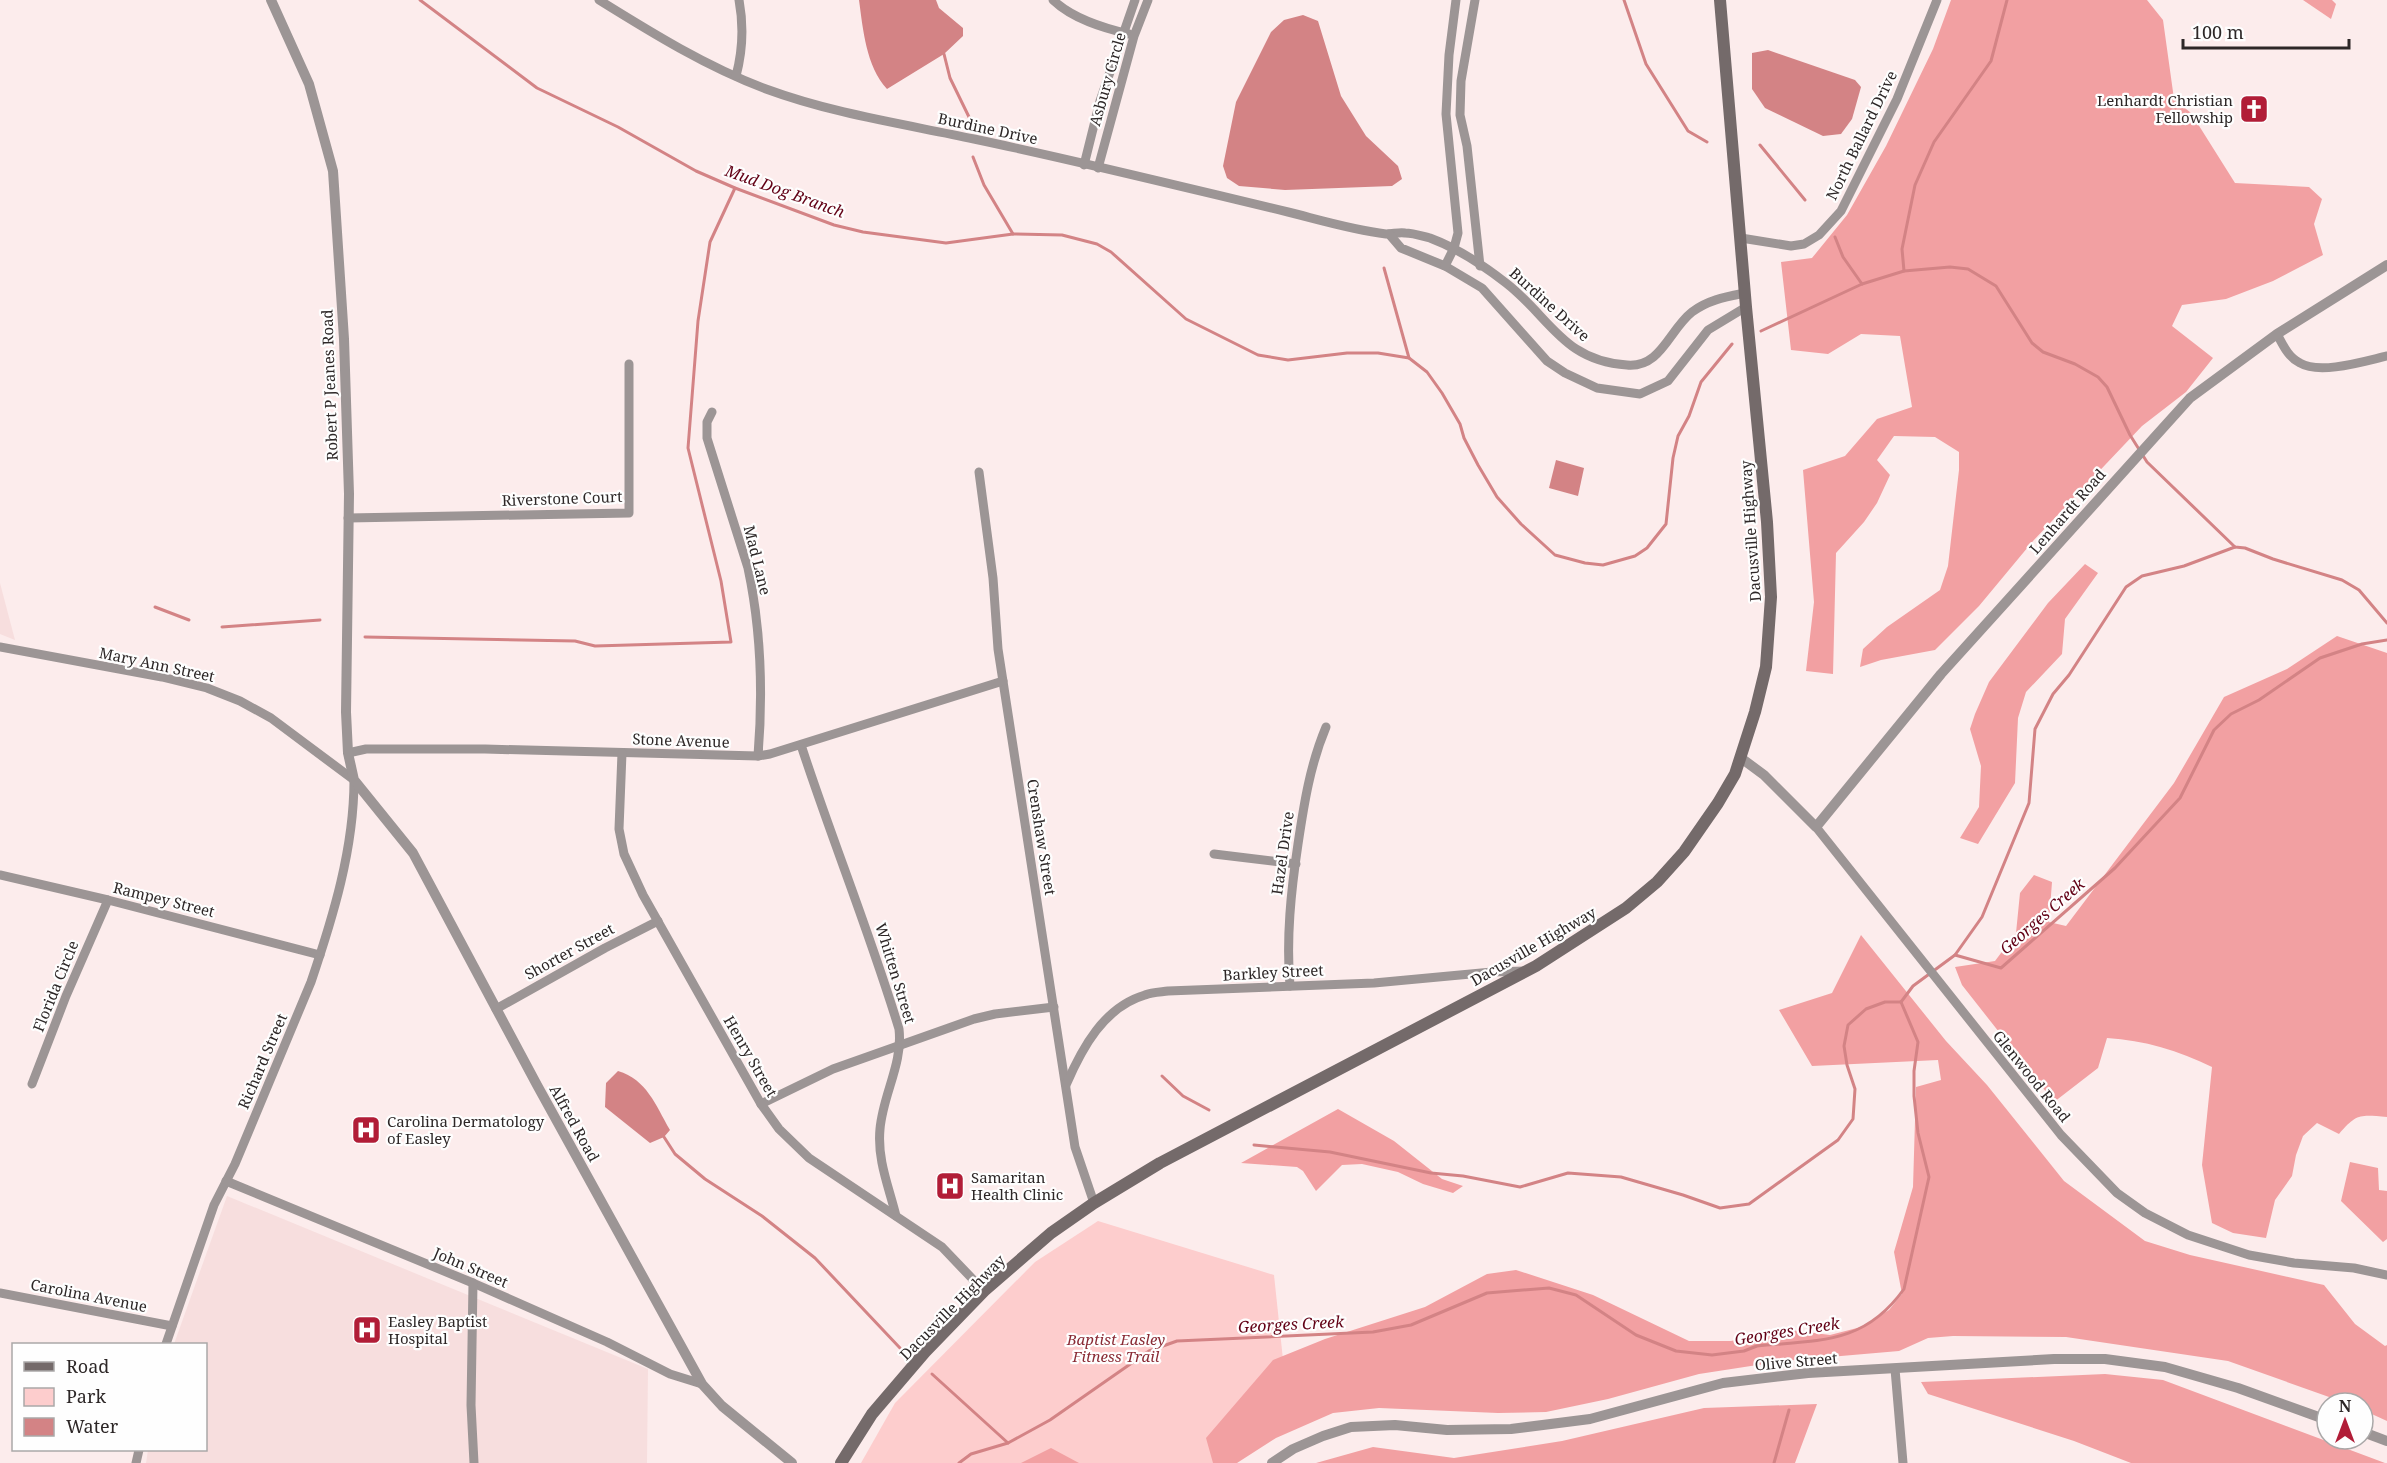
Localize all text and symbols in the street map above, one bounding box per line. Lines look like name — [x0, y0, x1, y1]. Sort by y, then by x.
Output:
scale bar — [2183, 12, 2350, 50]
text: 100 m — [2192, 20, 2244, 44]
street label: Asbury Circle — [1084, 30, 1130, 128]
street label: North Ballard Drive — [1821, 67, 1901, 203]
place label: Lenhardt Christian Fellowship — [2097, 90, 2233, 127]
church icon: Lenhardt Christian Fellowship — [2238, 93, 2270, 125]
street label: Burdine Drive — [936, 108, 1040, 148]
water label: Mud Dog Branch — [721, 159, 848, 223]
street label: Burdine Drive — [1506, 263, 1594, 345]
street label: Robert P Jeanes Road — [316, 309, 342, 461]
street label: Dacusville Highway — [1735, 459, 1765, 602]
street label: Lenhardt Road — [2024, 464, 2110, 558]
street label: Riverstone Court — [501, 486, 623, 510]
street label: Mad Lane — [740, 523, 776, 597]
street label: Mary Ann Street — [97, 642, 217, 686]
street label: Stone Avenue — [632, 728, 730, 752]
street label: Crenshaw Street — [1023, 777, 1061, 897]
street label: Hazel Drive — [1266, 810, 1298, 896]
water label: Georges Creek — [1995, 872, 2090, 959]
street label: Rampey Street — [111, 877, 217, 921]
street label: Dacusville Highway — [1467, 902, 1600, 990]
street label: Shorter Street — [521, 918, 617, 984]
street label: Whitten Street — [871, 920, 921, 1026]
street label: Florida Circle — [28, 937, 82, 1035]
street label: Barkley Street — [1222, 959, 1324, 985]
street label: Richard Street — [233, 1010, 291, 1112]
street label: Henry Street — [720, 1012, 782, 1100]
street label: Glenwood Road — [1989, 1026, 2075, 1126]
street label: Alfred Road — [546, 1081, 604, 1165]
place label: Carolina Dermatology of Easley — [387, 1111, 545, 1148]
hospital icon: Carolina Dermatology of Easley — [350, 1114, 382, 1146]
place label: Samaritan Health Clinic — [971, 1167, 1063, 1204]
hospital icon: Samaritan Health Clinic — [934, 1170, 966, 1202]
street label: John Street — [430, 1242, 511, 1292]
street label: Dacusville Highway — [895, 1250, 1009, 1364]
street label: Carolina Avenue — [29, 1274, 149, 1316]
water label: Georges Creek — [1237, 1310, 1345, 1338]
place label: Easley Baptist Hospital — [388, 1311, 487, 1348]
water label: Georges Creek — [1733, 1312, 1842, 1350]
hospital icon: Easley Baptist Hospital — [351, 1314, 383, 1346]
park label: Baptist Easley Fitness Trail — [1066, 1329, 1165, 1366]
legend — [12, 1343, 207, 1451]
street label: Olive Street — [1754, 1347, 1838, 1375]
text: Road — [66, 1354, 109, 1378]
text: Park — [66, 1384, 106, 1408]
north arrow — [2315, 1391, 2375, 1451]
text: N — [2339, 1395, 2352, 1417]
text: Water — [66, 1414, 119, 1438]

